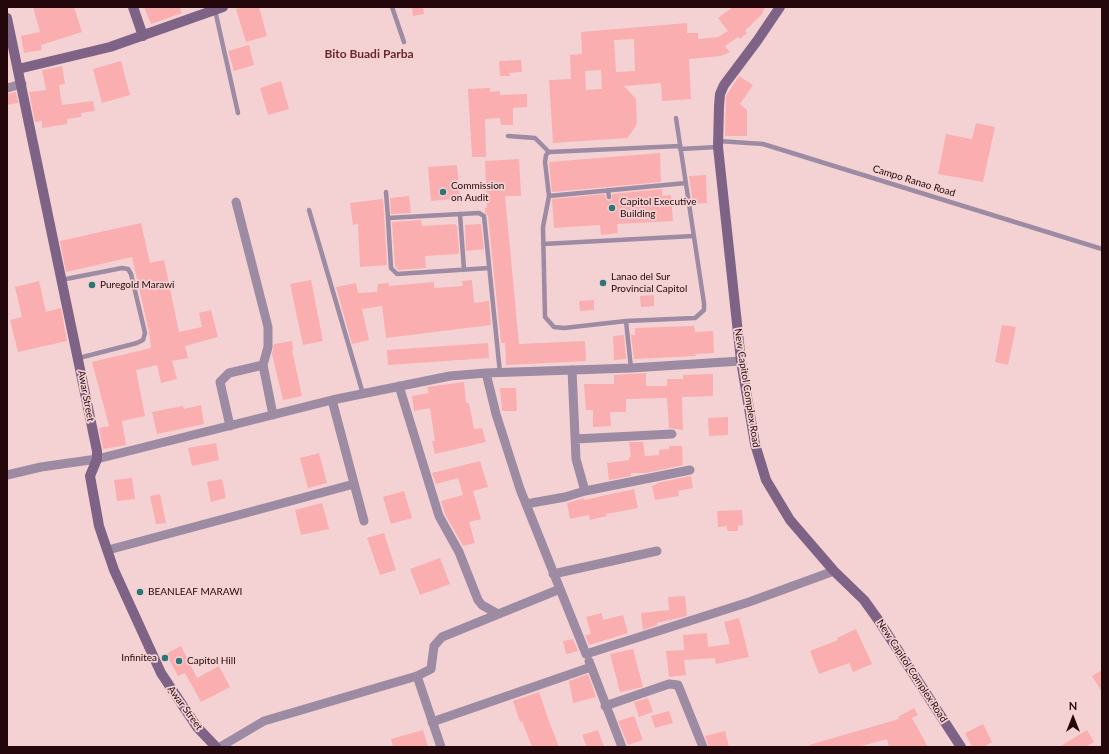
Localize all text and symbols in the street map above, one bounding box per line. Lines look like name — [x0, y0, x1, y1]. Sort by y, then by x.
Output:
district label: Bito Buadi Parba — [324, 47, 414, 61]
street label: Campo Ranao Road — [871, 163, 957, 199]
place label: Commission on Audit — [451, 180, 504, 204]
marker: Commission on Audit — [438, 187, 448, 197]
place label: Capitol Executive Building — [620, 196, 696, 220]
marker: Capitol Executive Building — [607, 203, 617, 213]
place label: Lanao del Sur Provincial Capitol — [611, 271, 687, 294]
marker: Lanao del Sur Provincial Capitol — [598, 278, 608, 288]
place label: Puregold Marawi — [100, 279, 174, 291]
marker: Puregold Marawi — [87, 280, 97, 290]
street label: New Capitol Complex Road — [732, 328, 762, 448]
street label: Awar Street — [75, 369, 97, 423]
place label: BEANLEAF MARAWI — [148, 586, 242, 598]
marker: BEANLEAF MARAWI — [135, 587, 145, 597]
street label: New Capitol Complex Road — [874, 617, 950, 725]
place label: Infinitea — [121, 652, 157, 664]
marker: Infinitea — [160, 653, 170, 663]
place label: Capitol Hill — [187, 655, 235, 667]
marker: Capitol Hill — [174, 656, 184, 666]
street label: Awar Street — [165, 684, 205, 732]
north arrow — [1053, 698, 1093, 738]
text: N — [1069, 699, 1077, 712]

